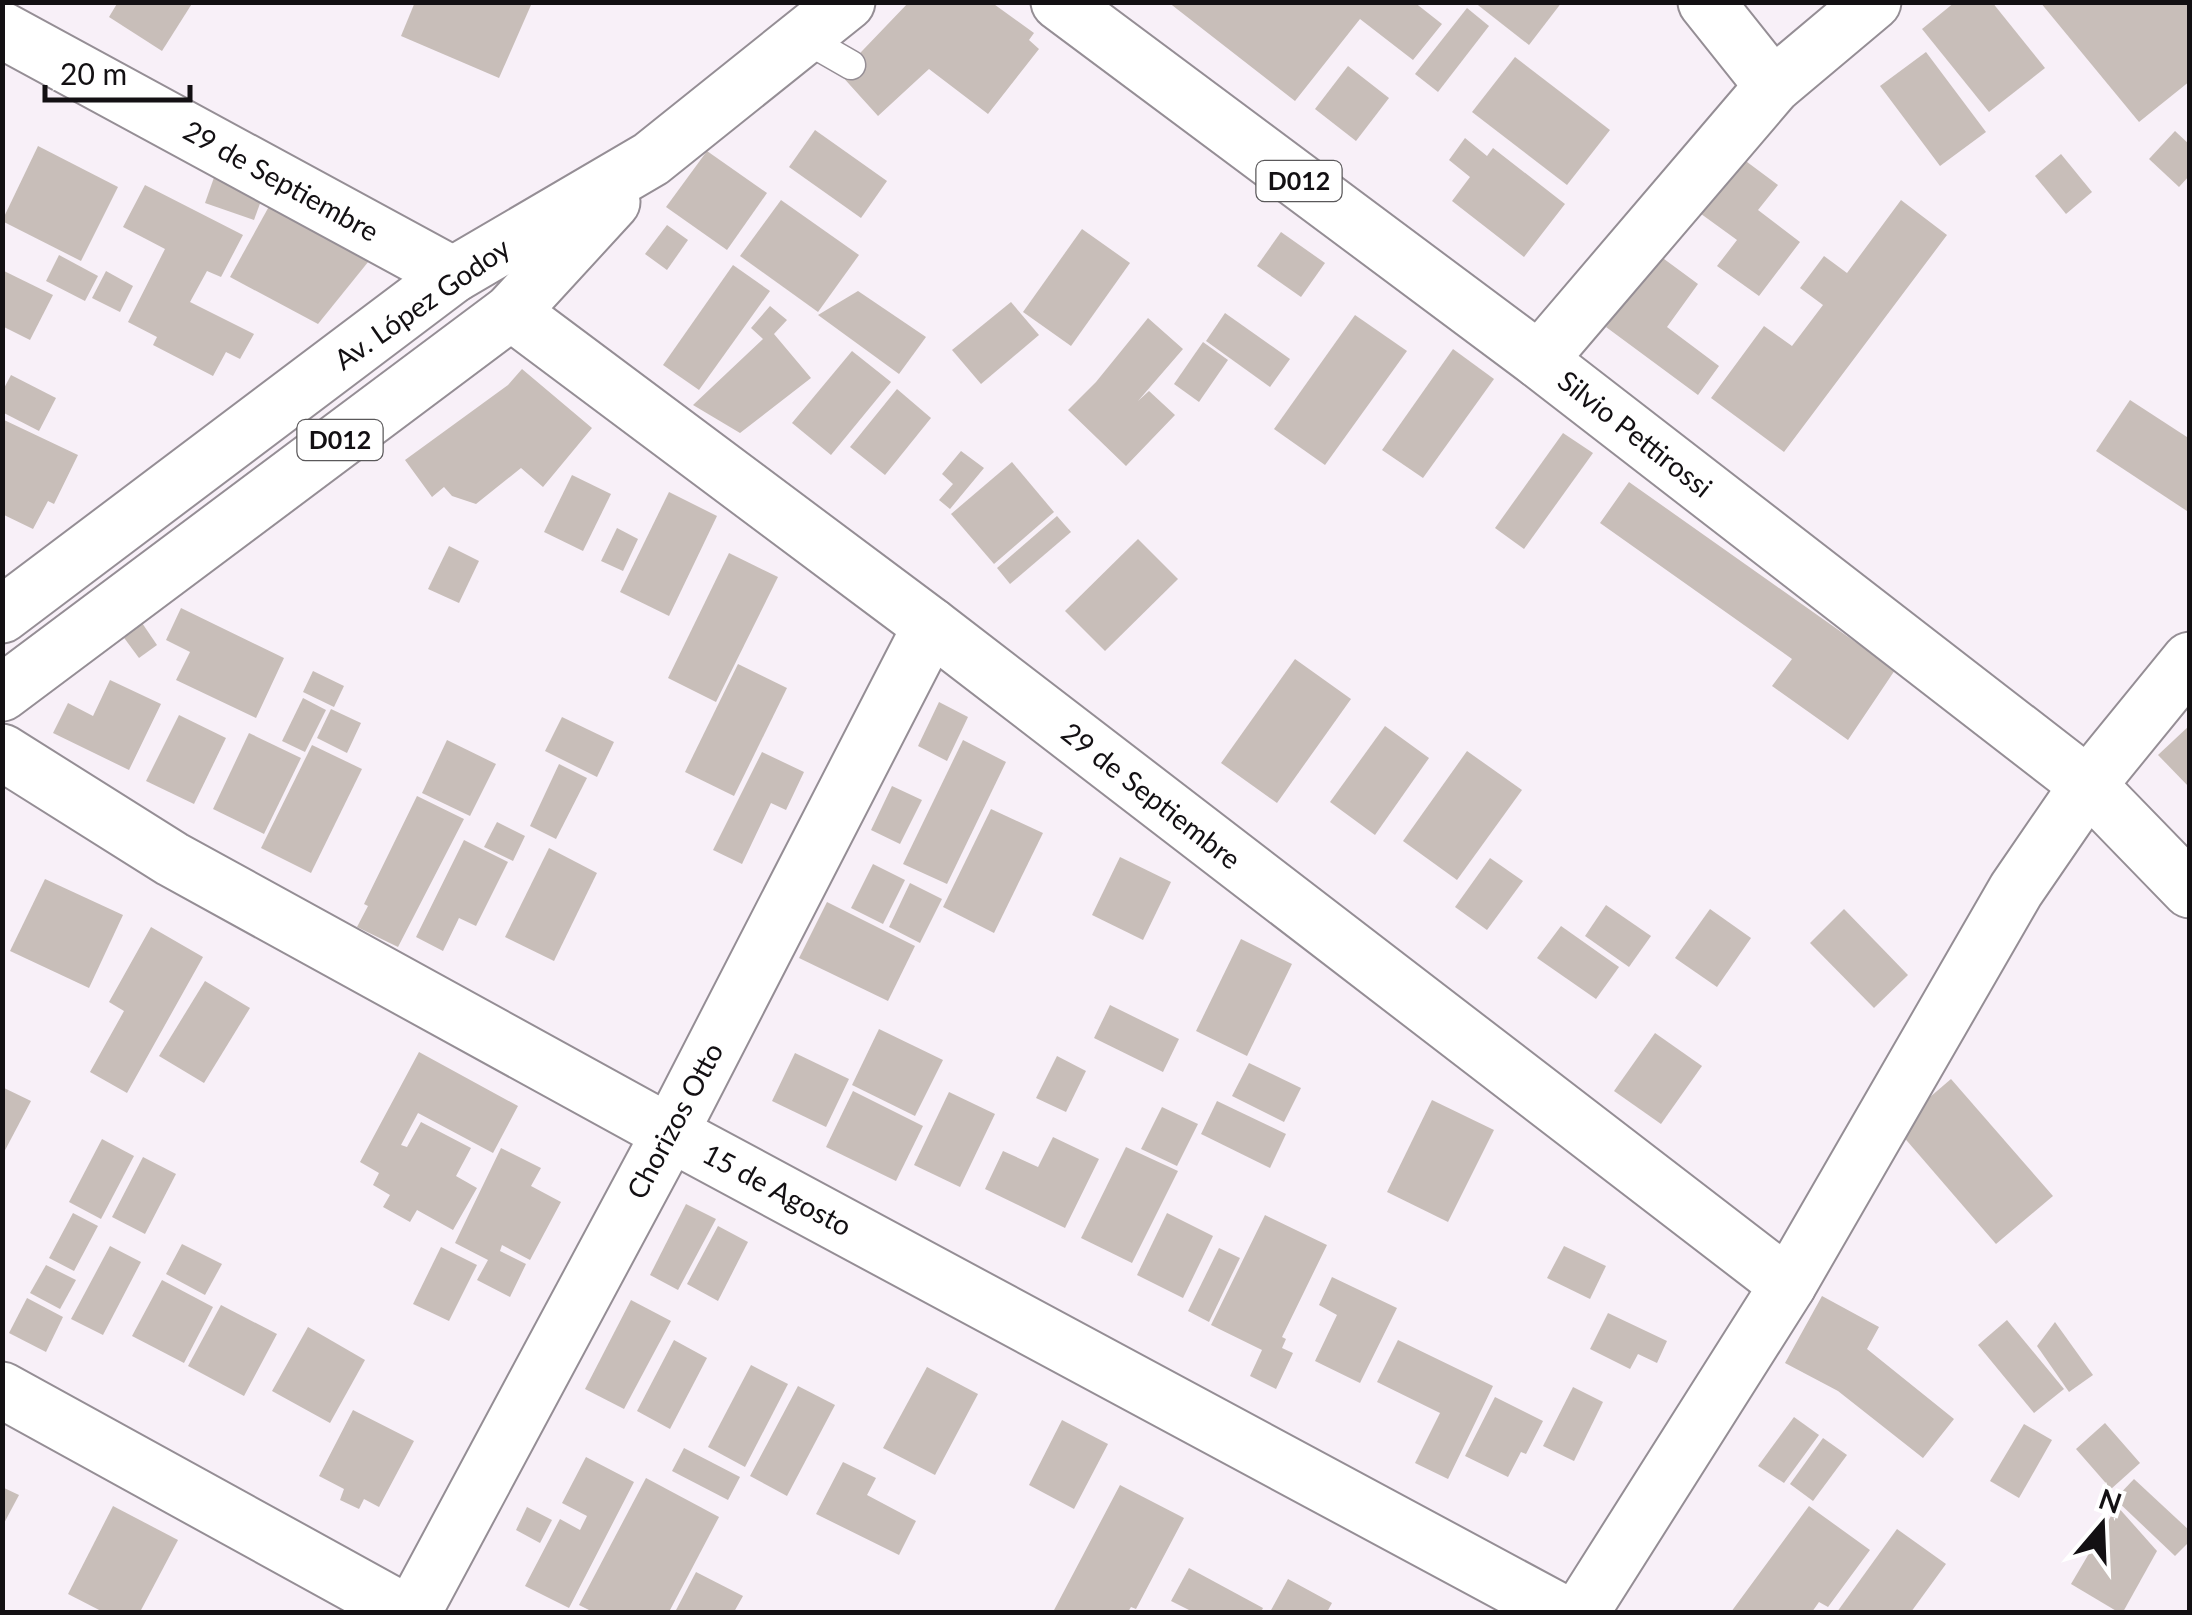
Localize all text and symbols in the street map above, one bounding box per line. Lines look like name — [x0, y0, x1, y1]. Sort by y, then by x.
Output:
scale bar — [45, 40, 190, 102]
text: 20 m — [60, 55, 127, 91]
street label: 29 de Septiembre — [178, 112, 385, 248]
road number: D012 — [1256, 161, 1342, 201]
street label: Av. López Godoy — [327, 230, 516, 376]
street label: Silvio Pettirossi — [1552, 363, 1719, 504]
road number: D012 — [298, 420, 382, 460]
street label: 29 de Septiembre — [1055, 715, 1248, 876]
street label: Chorizos Otto — [619, 1037, 729, 1204]
street label: 15 de Agosto — [697, 1136, 858, 1243]
north arrow — [2052, 1475, 2152, 1575]
text: N — [2095, 1481, 2126, 1520]

